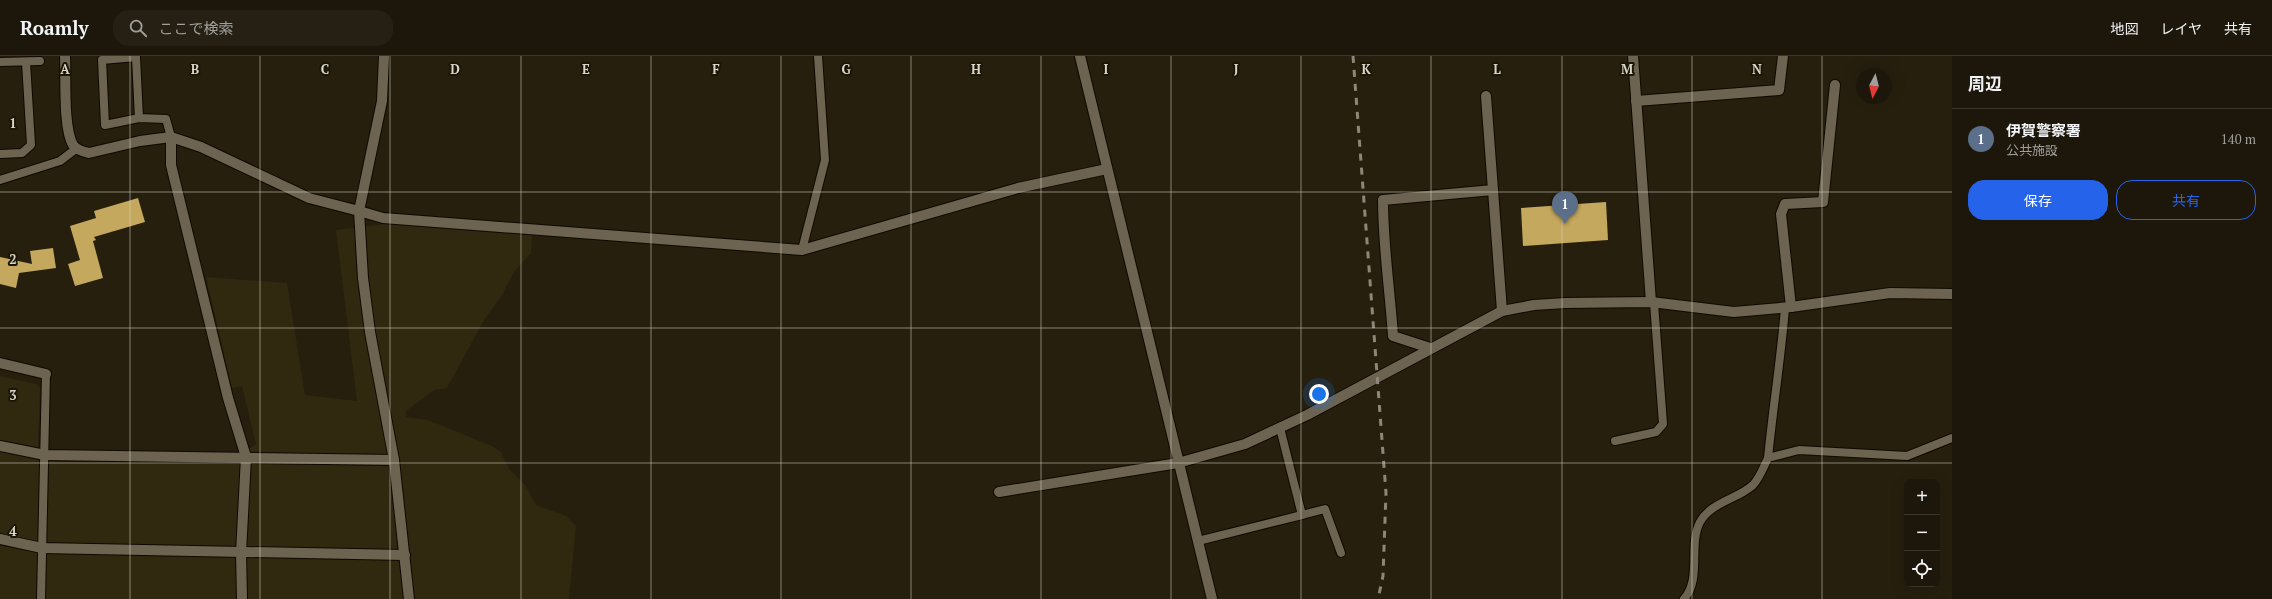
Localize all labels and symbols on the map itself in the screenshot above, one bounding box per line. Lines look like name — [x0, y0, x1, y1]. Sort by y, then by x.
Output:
text: A — [60, 60, 70, 78]
text: B — [191, 60, 199, 78]
text: C — [321, 60, 329, 78]
text: D — [450, 60, 460, 78]
text: E — [582, 60, 590, 78]
text: F — [712, 60, 720, 78]
text: G — [841, 60, 851, 78]
text: H — [971, 60, 981, 78]
text: I — [1104, 60, 1109, 78]
text: J — [1234, 60, 1239, 78]
text: K — [1361, 60, 1371, 78]
text: L — [1493, 60, 1501, 78]
text: M — [1621, 60, 1633, 78]
text: N — [1752, 60, 1762, 78]
north arrow — [1856, 68, 1892, 104]
text: 1 — [9, 114, 17, 132]
pin: 1 — [1552, 191, 1578, 224]
text: 2 — [9, 250, 17, 268]
your location — [1309, 384, 1329, 404]
text: 3 — [9, 386, 17, 404]
text: 4 — [9, 522, 17, 540]

